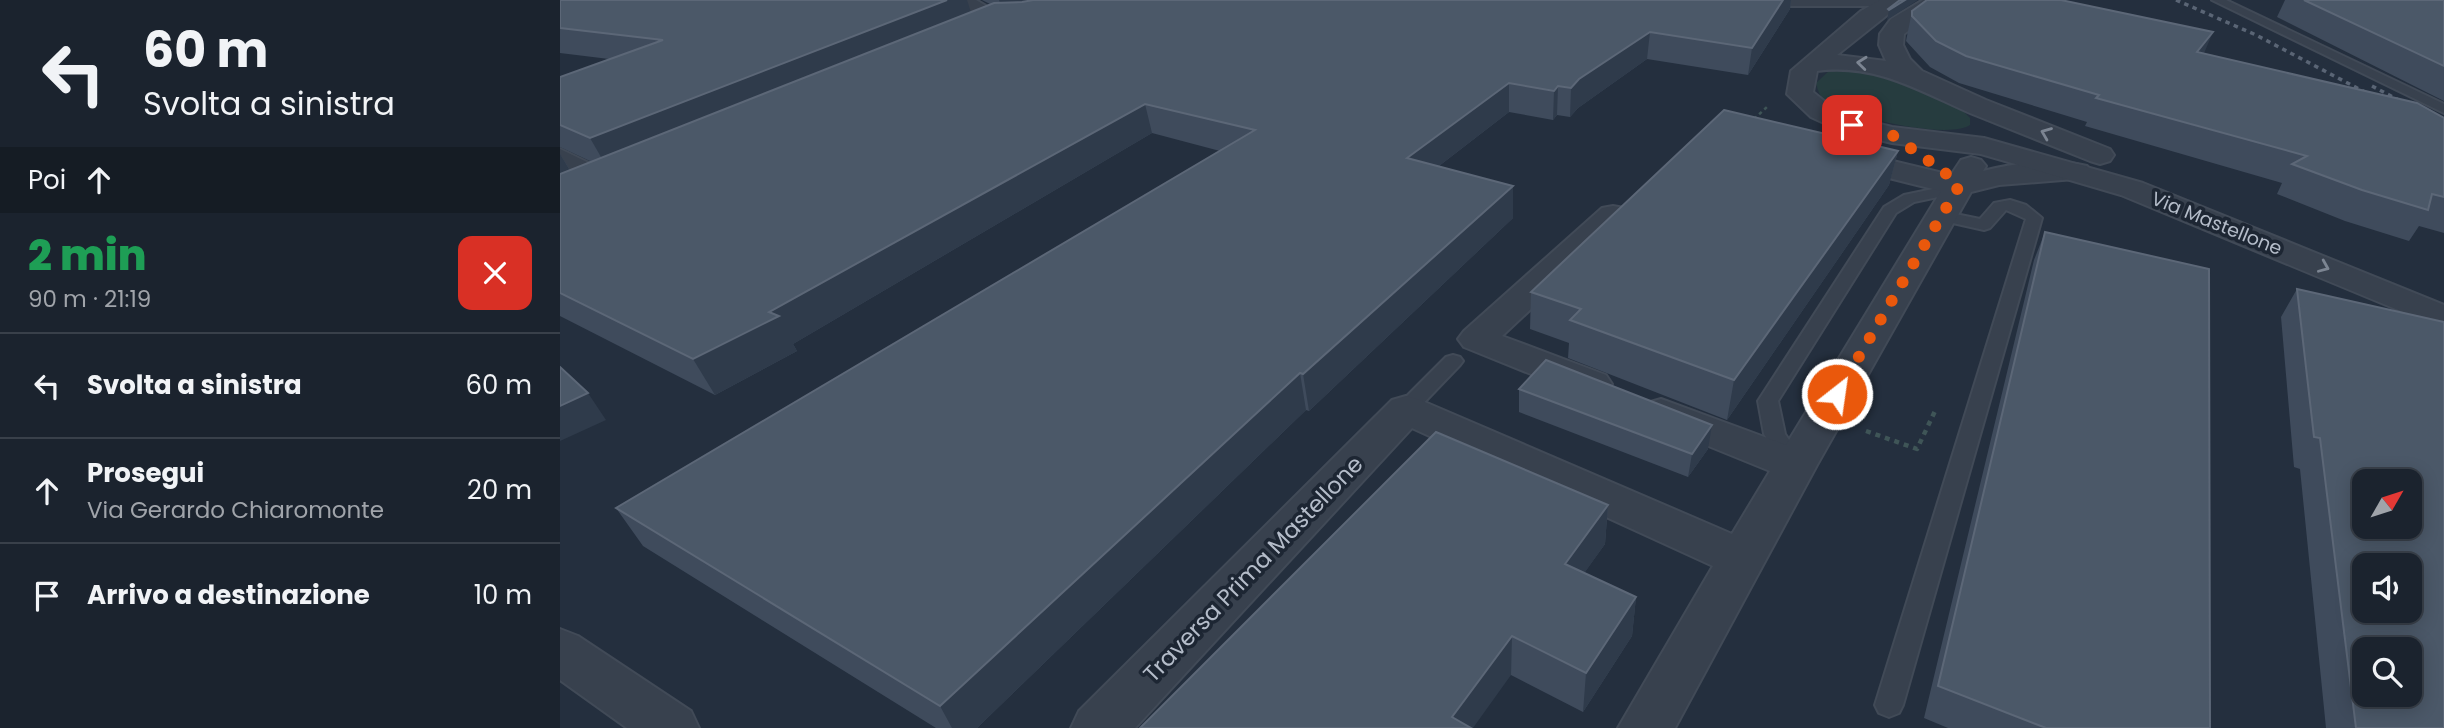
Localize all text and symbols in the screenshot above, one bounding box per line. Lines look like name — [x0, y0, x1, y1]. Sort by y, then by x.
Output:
text: 60 m — [143, 16, 268, 84]
icon: left — [28, 28, 119, 119]
one-way arrow — [1857, 56, 1868, 71]
text: Svolta a sinistra — [143, 81, 395, 126]
pin — [1822, 95, 1882, 155]
icon: arrive — [1833, 106, 1871, 144]
one-way arrow — [2041, 128, 2053, 142]
icon: ahead — [80, 161, 118, 199]
text: Poi — [28, 162, 66, 198]
street label: Via Mastellone — [2147, 185, 2286, 262]
text: 2 min — [28, 226, 146, 285]
button: close — [458, 236, 532, 310]
one-way arrow — [2316, 259, 2329, 273]
text: 90 m · 21:19 — [28, 283, 151, 315]
position arrow — [1800, 357, 1874, 431]
icon: left — [28, 367, 66, 405]
text: Svolta a sinistra — [87, 367, 302, 403]
text: 60 m — [465, 367, 532, 403]
street label: Traversa Prima Mastellone — [1136, 449, 1370, 689]
text: Prosegui — [87, 455, 204, 491]
north arrow — [2352, 469, 2422, 539]
map controls — [2352, 469, 2422, 707]
icon: ahead — [28, 472, 66, 510]
text: 20 m — [467, 472, 532, 508]
text: Via Gerardo Chiaromonte — [87, 494, 384, 526]
button: sound — [2352, 553, 2422, 623]
icon: arrive — [28, 577, 66, 615]
text: Arrivo a destinazione — [87, 577, 370, 613]
text: 10 m — [474, 577, 532, 613]
button: search — [2352, 637, 2422, 707]

